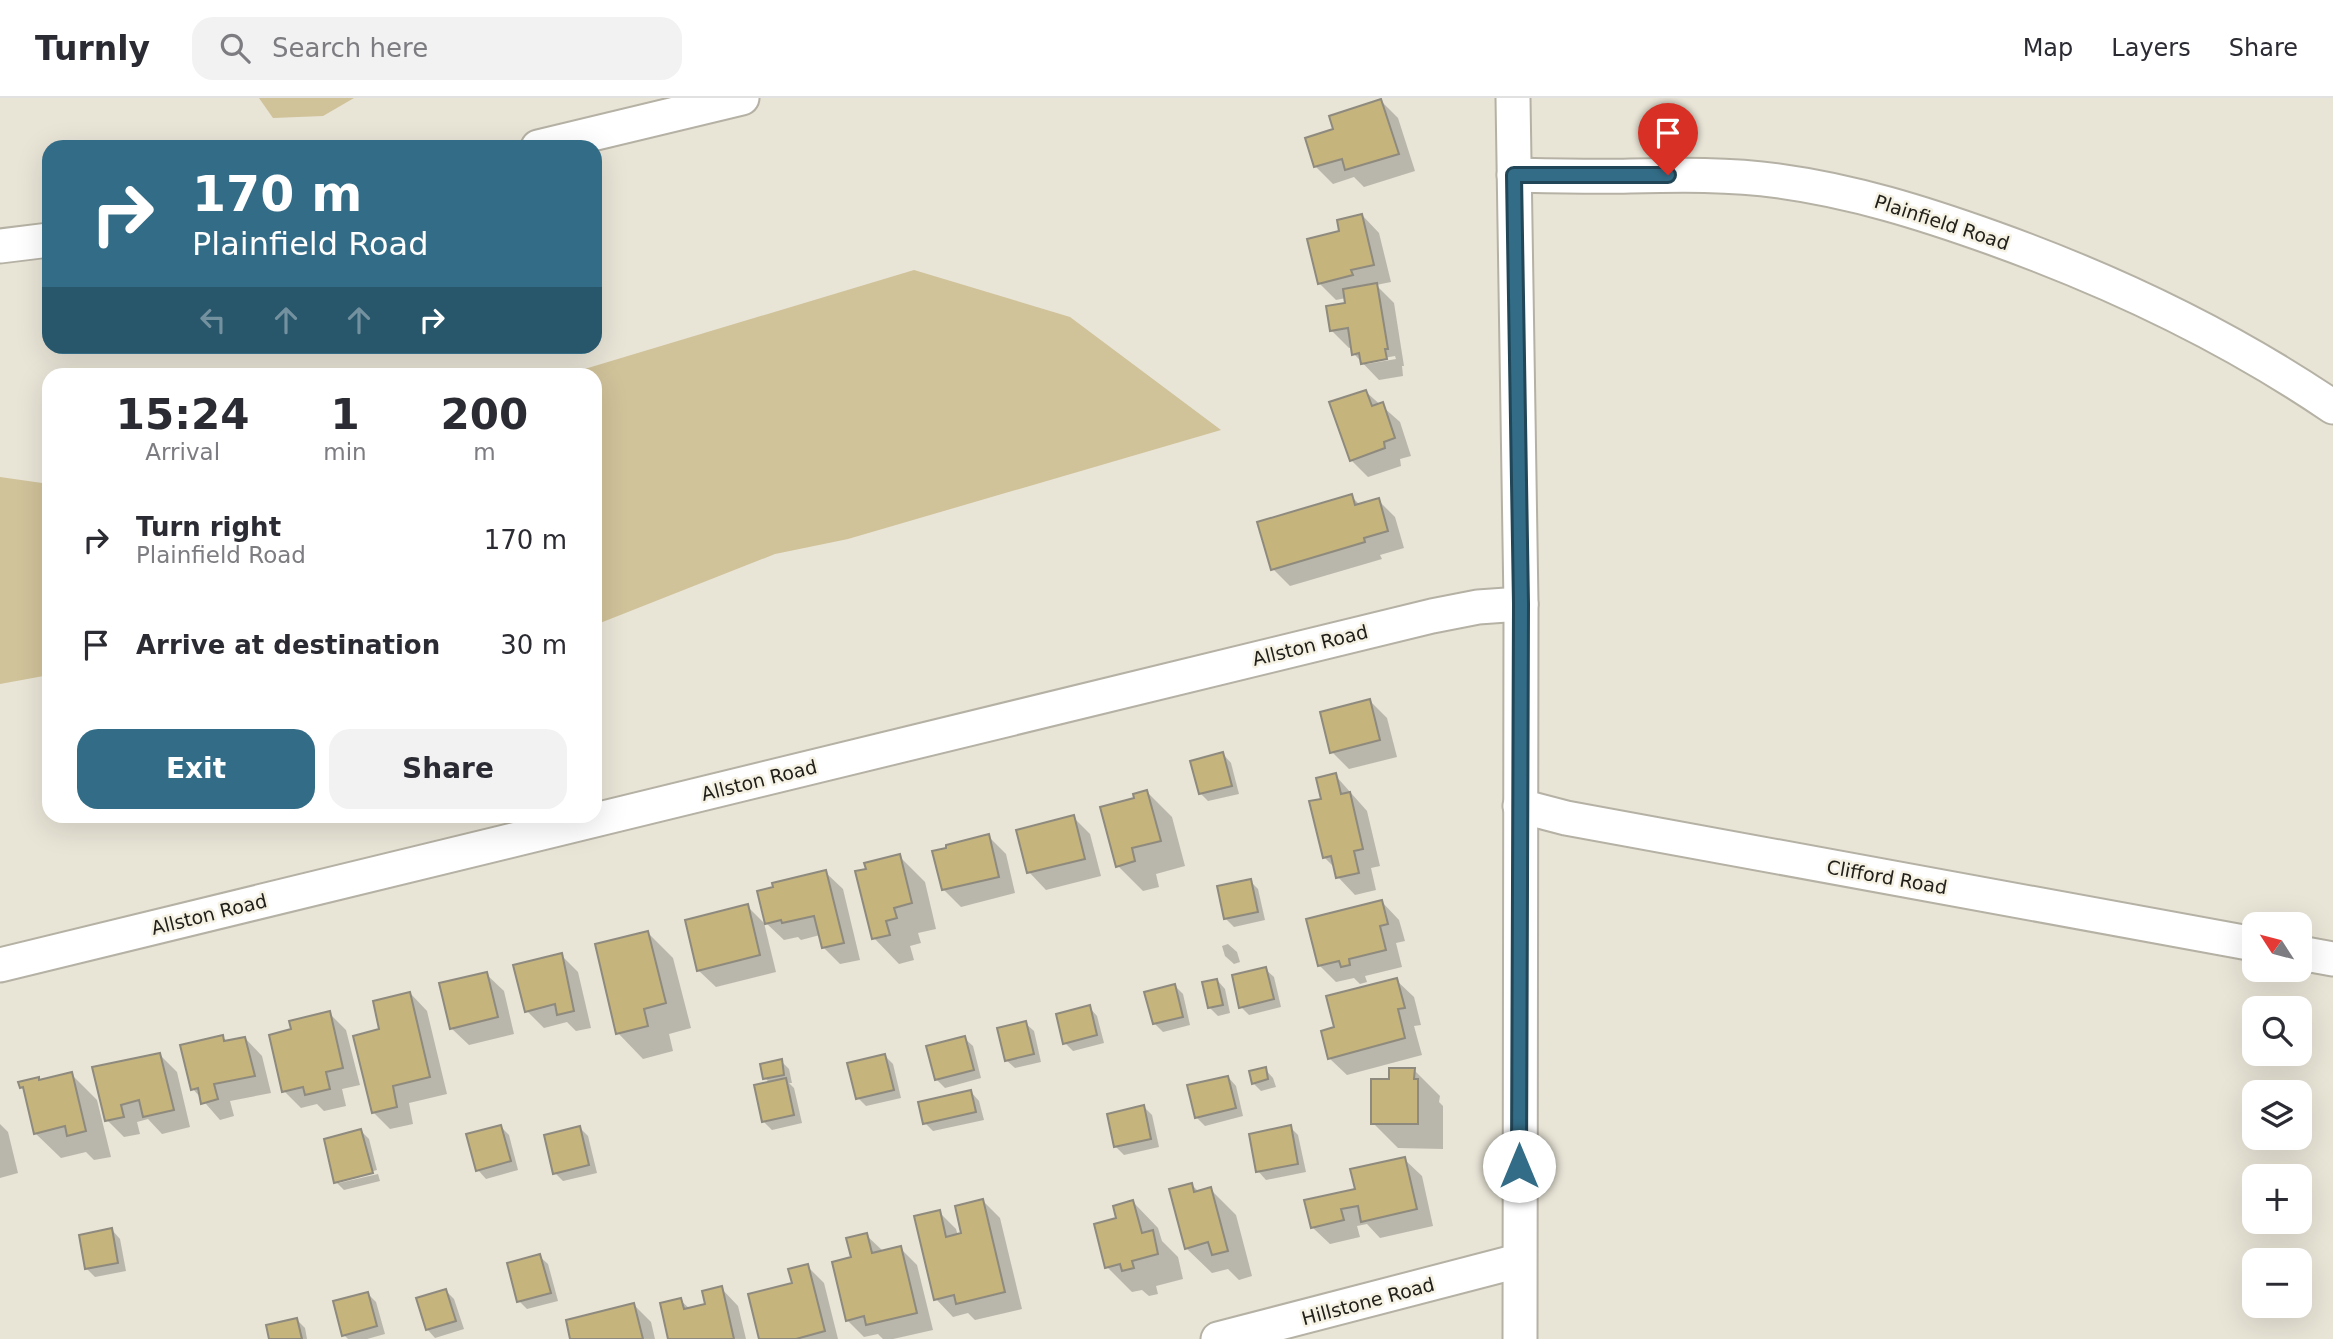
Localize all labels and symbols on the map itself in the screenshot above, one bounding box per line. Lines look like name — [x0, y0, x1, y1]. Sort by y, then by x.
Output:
pin — [1638, 103, 1698, 175]
street label: Plainfield Road — [1872, 190, 2012, 254]
street label: Allston Road — [1250, 620, 1370, 670]
street label: Allston Road — [699, 755, 819, 805]
street label: Clifford Road — [1825, 856, 1949, 898]
street label: Allston Road — [149, 889, 269, 939]
north arrow — [2242, 912, 2312, 982]
position arrow — [1482, 1129, 1556, 1203]
street label: Hillstone Road — [1299, 1273, 1437, 1329]

